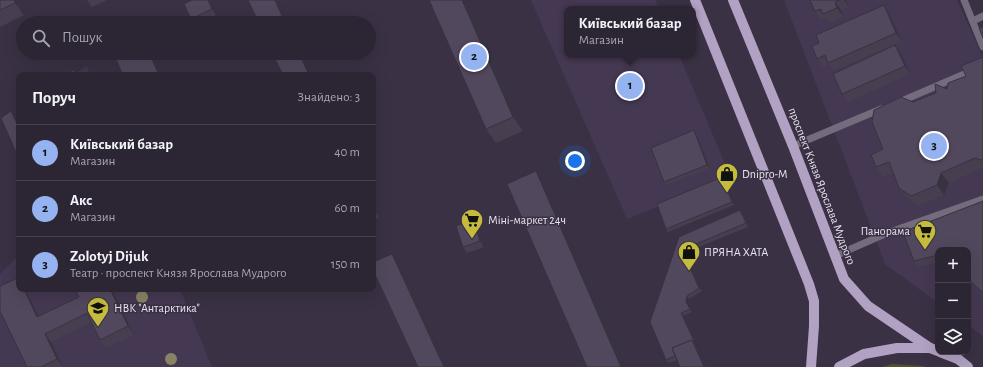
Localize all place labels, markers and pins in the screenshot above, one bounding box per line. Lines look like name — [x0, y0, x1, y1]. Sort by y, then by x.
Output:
pin: 2 — [461, 42, 487, 72]
pin: 1 — [617, 71, 643, 101]
pin: 3 — [921, 131, 947, 161]
shop icon: Dnipro-M — [714, 161, 740, 194]
place label: Dnipro-M — [742, 168, 787, 180]
supermarket icon: Міні-маркет 24ч — [459, 207, 485, 240]
place label: Міні-маркет 24ч — [488, 214, 566, 226]
supermarket icon: Панорама — [912, 218, 938, 251]
place label: Панорама — [860, 225, 911, 237]
shop icon: ПРЯНА ХАТА — [676, 239, 702, 272]
place label: ПРЯНА ХАТА — [704, 246, 768, 258]
school or university icon: НВК "Антарктика" — [85, 295, 111, 328]
place label: НВК "Антарктика" — [114, 302, 200, 314]

